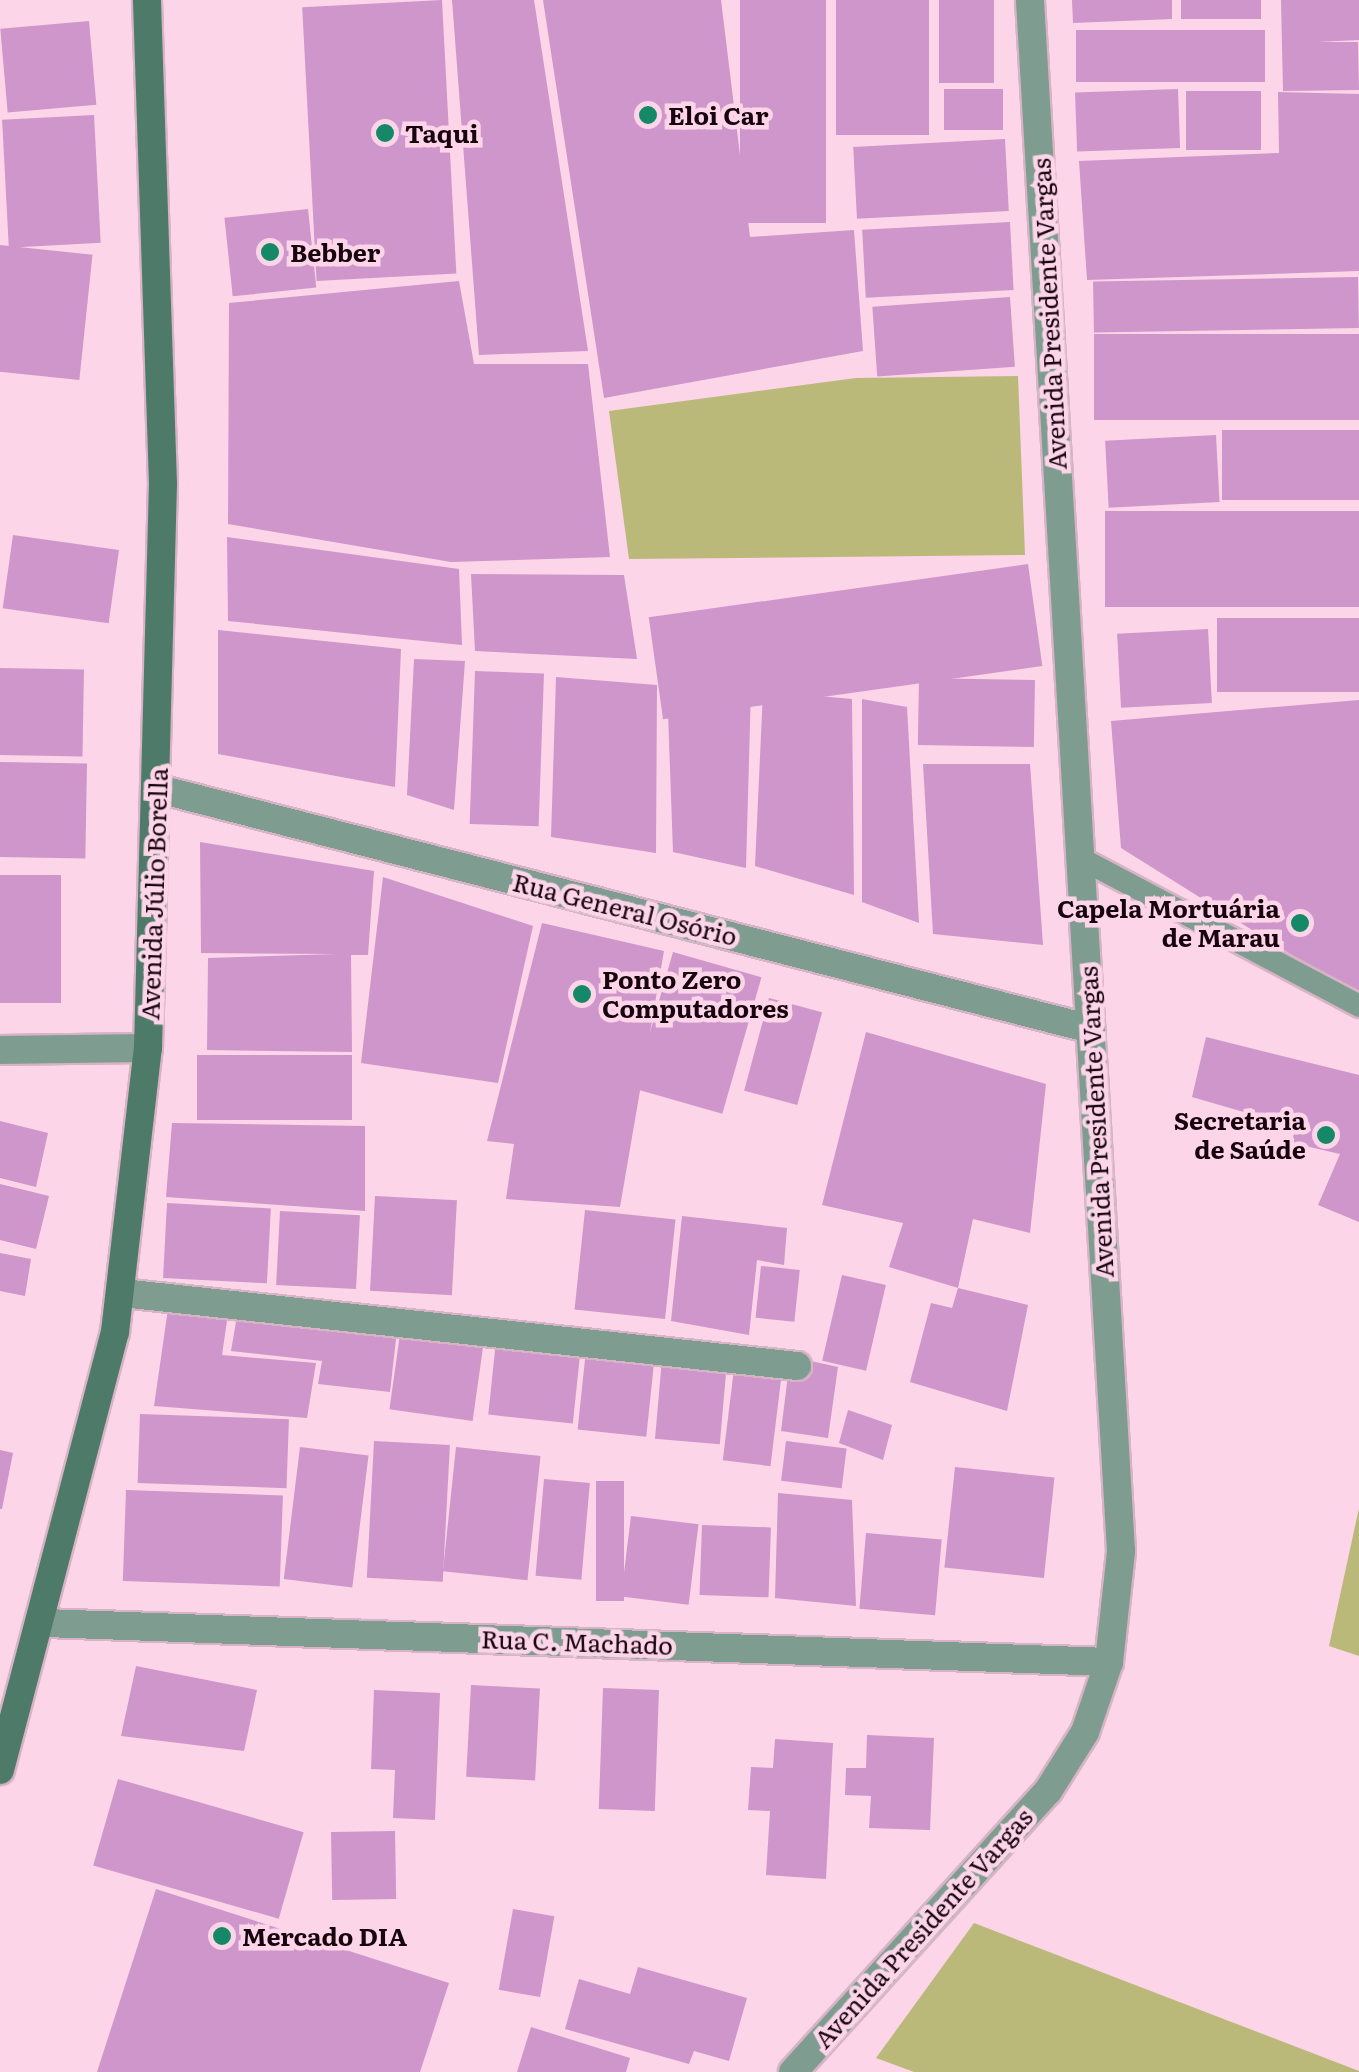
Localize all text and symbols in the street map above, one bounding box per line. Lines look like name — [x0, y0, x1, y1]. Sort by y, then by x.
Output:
place label: Eloi Car — [668, 100, 769, 130]
marker: Eloi Car — [637, 104, 659, 126]
place label: Taqui — [405, 118, 479, 148]
marker: Taqui — [374, 122, 396, 144]
street label: Avenida Presidente Vargas — [1026, 157, 1072, 471]
place label: Bebber — [290, 237, 380, 267]
marker: Bebber — [259, 241, 281, 263]
street label: Avenida Júlio Borella — [135, 767, 173, 1021]
street label: Rua General Osório — [510, 867, 740, 951]
place label: Capela Mortuária de Marau — [1057, 894, 1280, 953]
marker: Capela Mortuária de Marau — [1289, 912, 1311, 934]
place label: Ponto Zero Computadores — [602, 965, 789, 1024]
street label: Avenida Presidente Vargas — [1073, 965, 1119, 1279]
marker: Ponto Zero Computadores — [571, 983, 593, 1005]
place label: Secretaria de Saúde — [1174, 1106, 1306, 1165]
marker: Secretaria de Saúde — [1315, 1124, 1337, 1146]
street label: Rua C. Machado — [481, 1624, 673, 1660]
street label: Avenida Presidente Vargas — [807, 1802, 1039, 2054]
place label: Mercado DIA — [242, 1921, 407, 1951]
marker: Mercado DIA — [211, 1925, 233, 1947]

